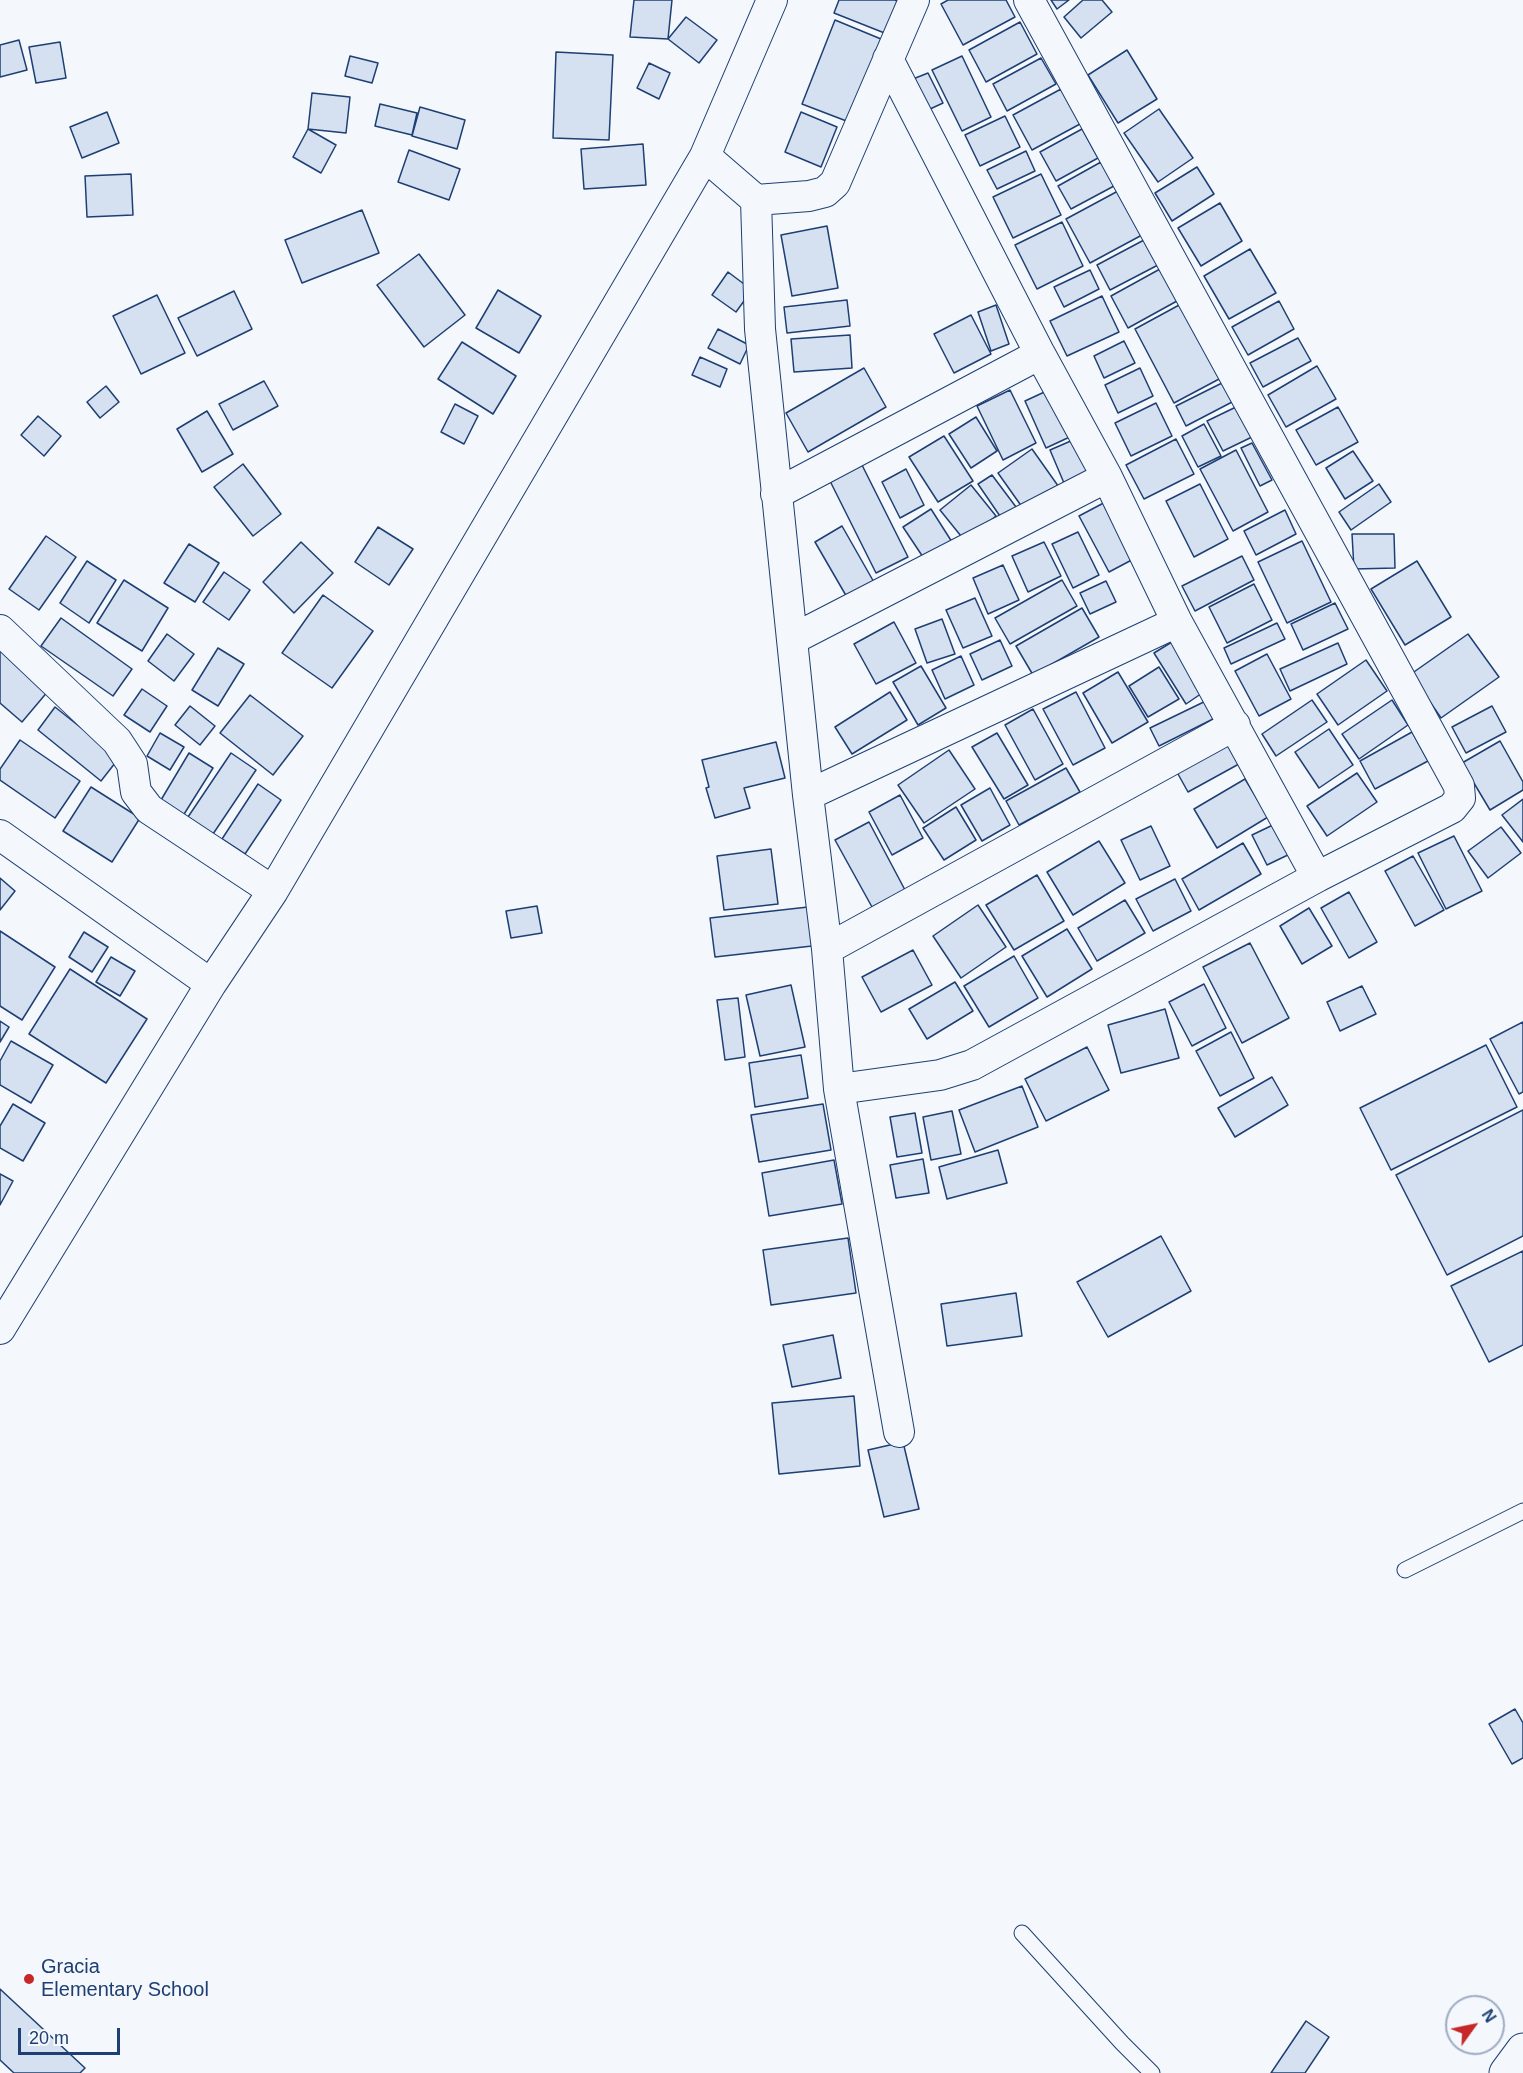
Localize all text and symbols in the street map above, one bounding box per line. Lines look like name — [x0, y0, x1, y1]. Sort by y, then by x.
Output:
place label: Gracia Elementary School — [41, 1955, 209, 2002]
marker: Gracia Elementary School — [22, 1972, 36, 1986]
north arrow — [1445, 1995, 1505, 2055]
text: N — [1479, 2007, 1499, 2025]
scale bar — [21, 2016, 123, 2054]
text: 20 m — [29, 2028, 69, 2048]

